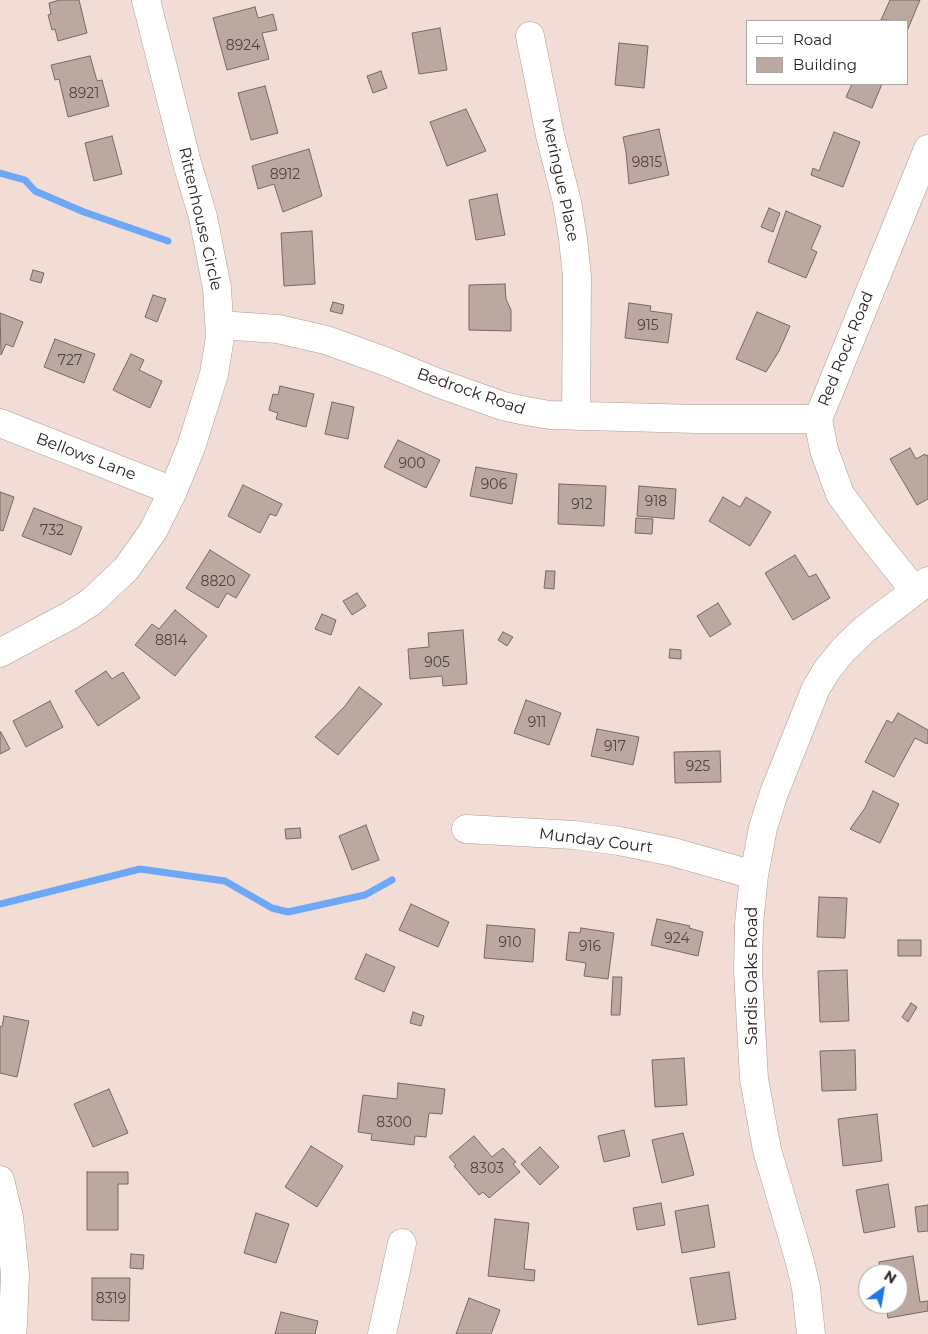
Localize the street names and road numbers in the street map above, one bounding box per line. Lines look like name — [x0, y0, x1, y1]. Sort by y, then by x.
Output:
street label: Meringue Place — [538, 117, 582, 243]
street label: Rittenhouse Circle — [174, 145, 226, 293]
street label: Red Rock Road — [814, 289, 878, 409]
street label: Bedrock Road — [414, 364, 528, 420]
street label: Bellows Lane — [33, 429, 139, 485]
street label: Munday Court — [538, 824, 654, 858]
street label: Sardis Oaks Road — [742, 907, 762, 1045]

